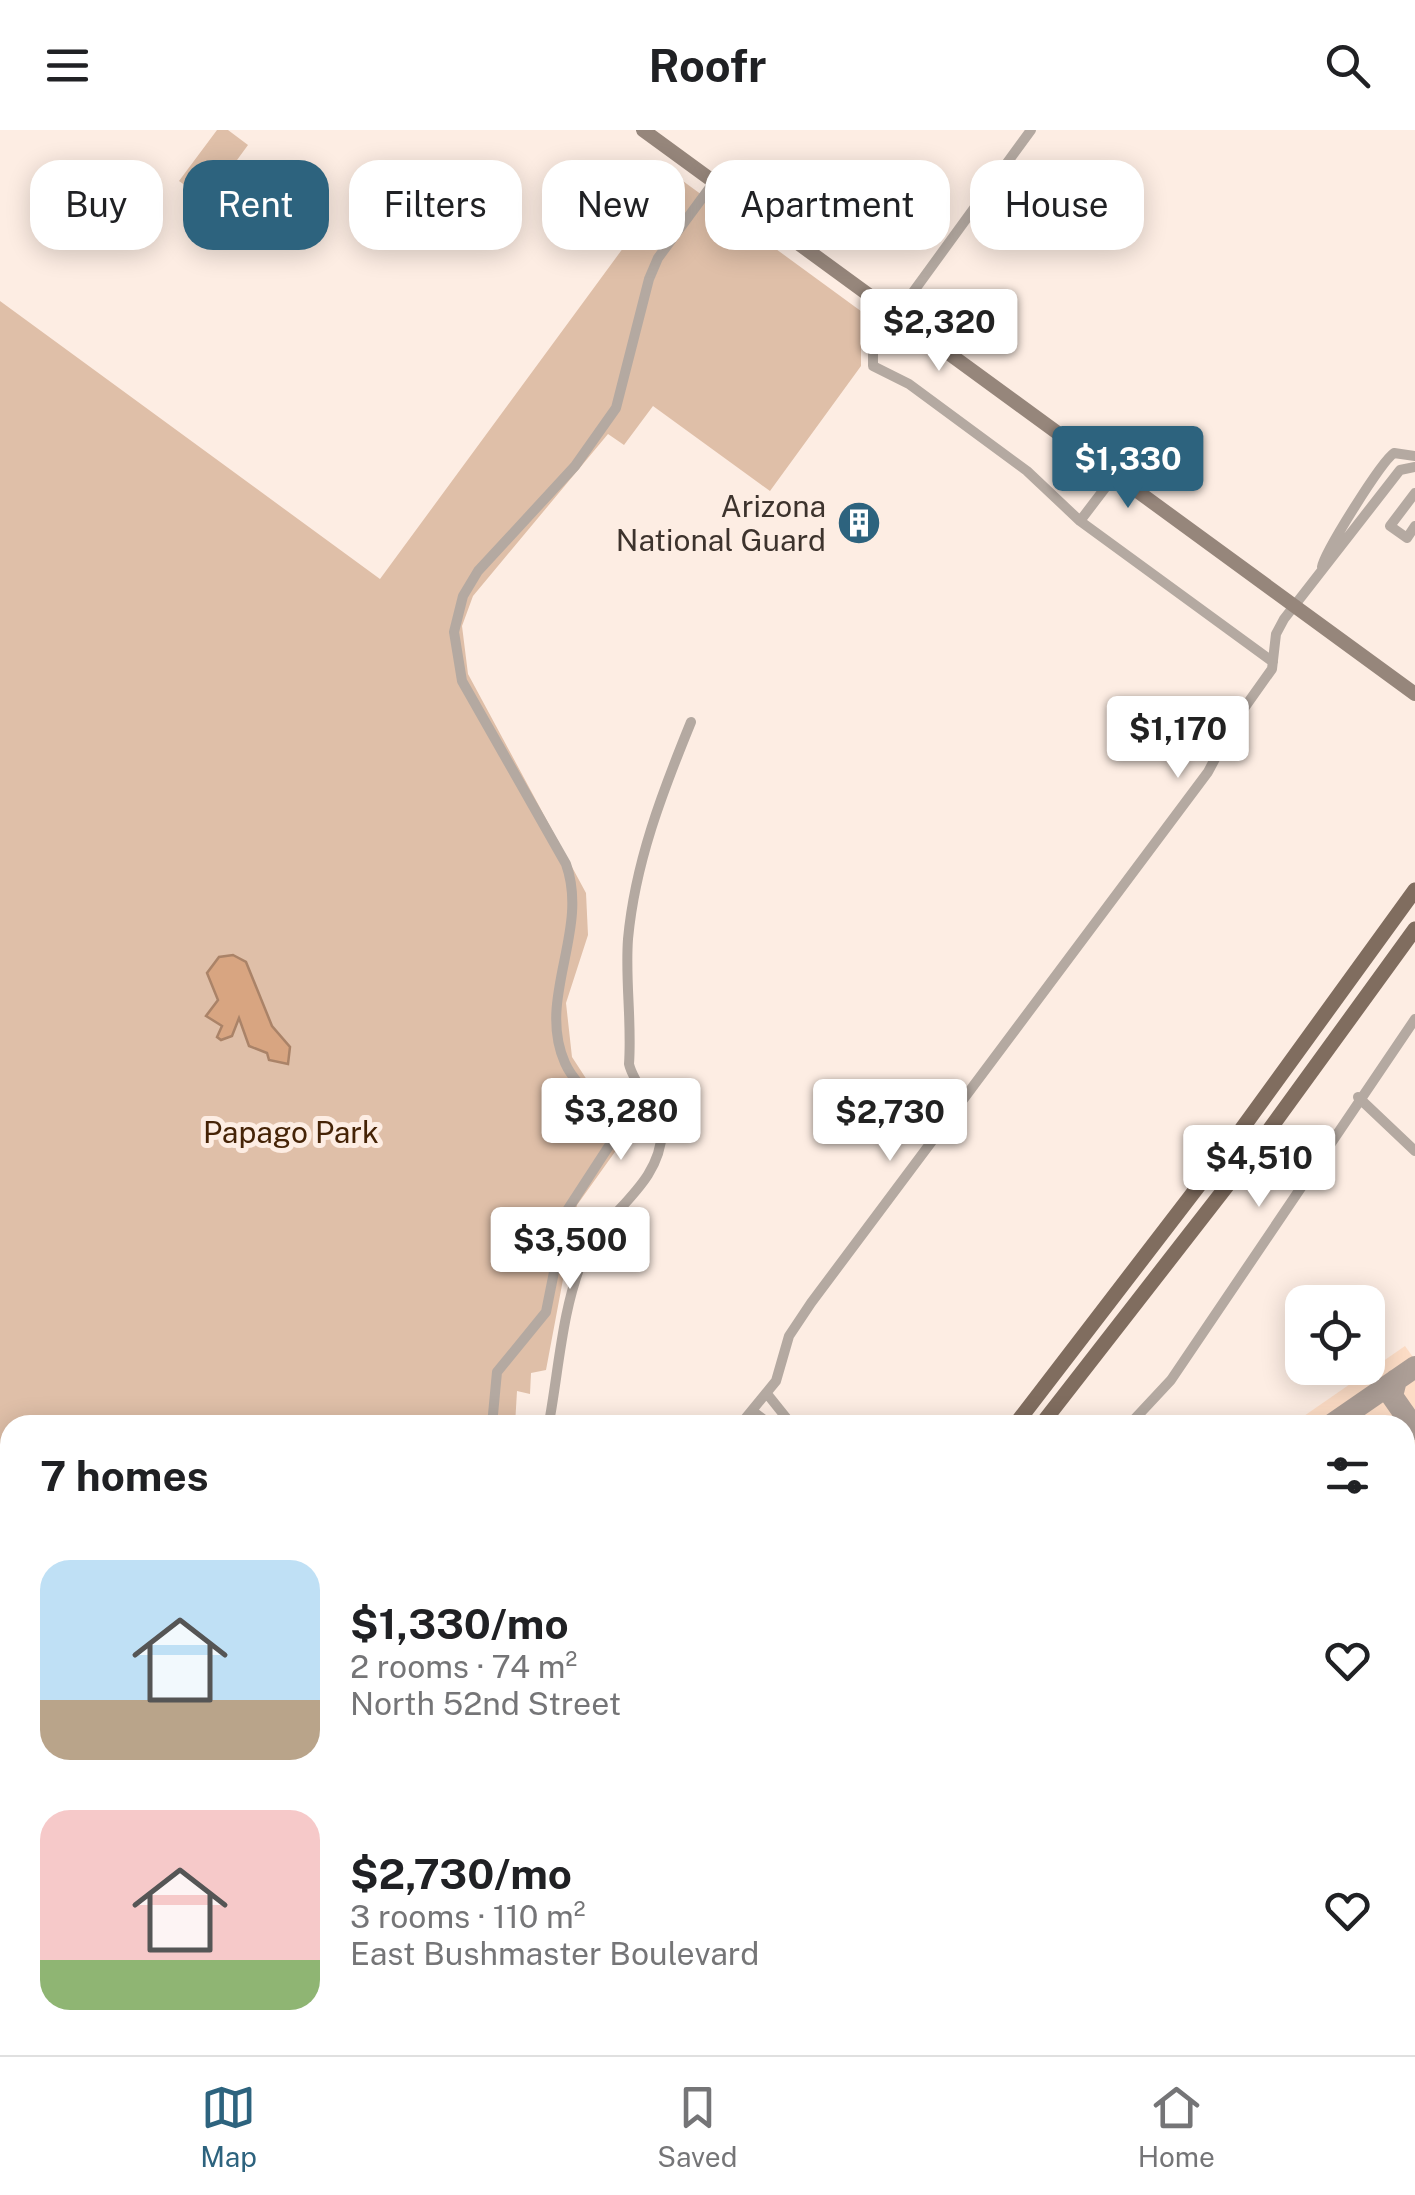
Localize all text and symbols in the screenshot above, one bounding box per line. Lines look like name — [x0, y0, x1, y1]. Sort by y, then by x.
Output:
icon: menu — [40, 38, 95, 93]
icon: search — [1320, 38, 1375, 93]
text: Roofr — [648, 39, 767, 92]
chip: Buy — [30, 160, 163, 250]
chip: Rent — [183, 160, 329, 250]
chip: Filters — [349, 160, 522, 250]
chip: New — [542, 160, 685, 250]
chip: Apartment — [705, 160, 950, 250]
chip: House — [970, 160, 1144, 250]
pin: $2,320 — [858, 289, 1020, 374]
text: $2,320 — [882, 303, 996, 340]
pin: $1,330 — [1047, 426, 1209, 511]
text: $1,330 — [1074, 440, 1182, 477]
place label: Arizona National Guard — [616, 488, 826, 558]
building icon: Arizona National Guard — [836, 500, 882, 546]
pin: $1,170 — [1097, 696, 1259, 781]
text: $1,170 — [1129, 710, 1227, 747]
pin: $3,280 — [540, 1078, 702, 1163]
pin: $2,730 — [809, 1079, 971, 1164]
text: $3,280 — [564, 1092, 678, 1129]
text: $2,730 — [835, 1093, 945, 1130]
park label: Papago Park — [203, 1114, 379, 1150]
pin: $4,510 — [1178, 1125, 1340, 1210]
text: $4,510 — [1205, 1139, 1313, 1176]
pin: $3,500 — [489, 1207, 651, 1292]
text: $3,500 — [513, 1221, 627, 1258]
map controls — [1285, 1285, 1385, 1385]
button: locate — [1285, 1285, 1385, 1385]
icon: filters — [1320, 1448, 1375, 1503]
text: 7 homes — [40, 1451, 209, 1500]
text: $1,330/mo — [350, 1599, 569, 1648]
icon: home — [120, 1600, 240, 1720]
icon: heart — [1320, 1633, 1375, 1688]
text: 2 rooms · 74 m² — [350, 1648, 577, 1685]
text: North 52nd Street — [350, 1685, 621, 1722]
text: $2,730/mo — [350, 1849, 572, 1898]
icon: home — [120, 1850, 240, 1970]
icon: heart — [1320, 1883, 1375, 1938]
text: 3 rooms · 110 m² — [350, 1898, 586, 1935]
text: East Bushmaster Boulevard — [350, 1935, 759, 1972]
tab: Map — [200, 2080, 257, 2173]
tab: Saved — [657, 2080, 737, 2173]
tab: Home — [1138, 2080, 1215, 2173]

